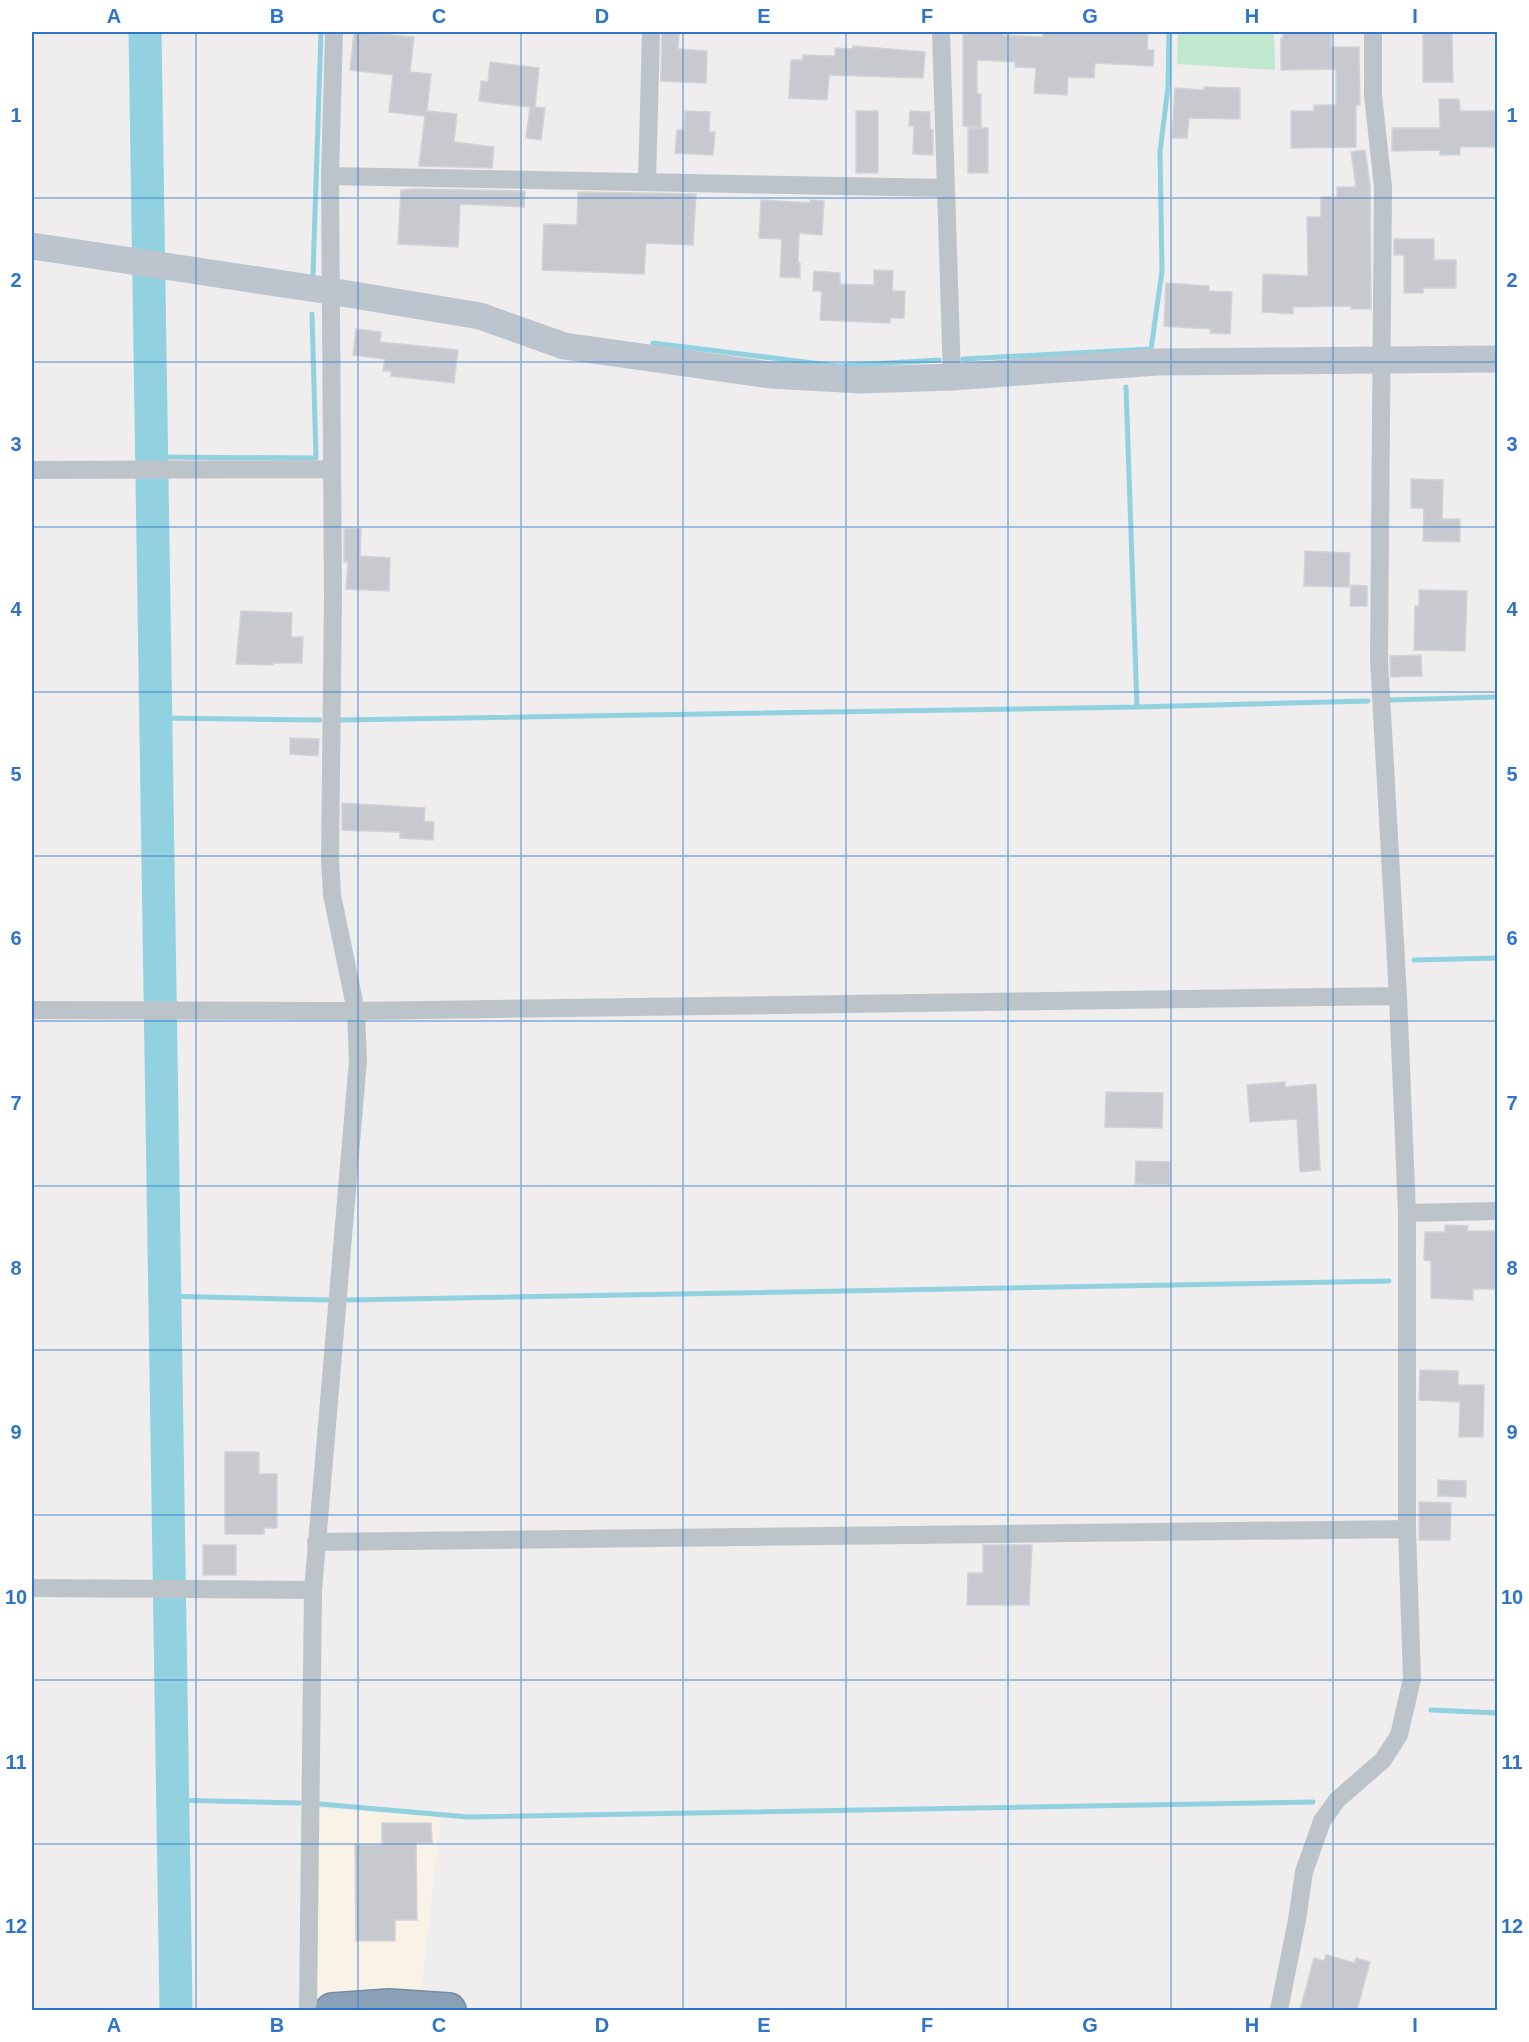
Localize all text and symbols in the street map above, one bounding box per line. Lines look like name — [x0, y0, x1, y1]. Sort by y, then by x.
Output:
text: A — [107, 5, 121, 27]
text: B — [270, 5, 284, 27]
text: C — [432, 5, 446, 27]
text: D — [595, 5, 609, 27]
text: E — [757, 5, 771, 27]
text: F — [921, 5, 933, 27]
text: G — [1082, 5, 1098, 27]
text: H — [1245, 5, 1259, 27]
text: I — [1412, 5, 1418, 27]
text: 1 — [10, 104, 22, 126]
text: 1 — [1506, 104, 1518, 126]
text: 2 — [10, 269, 22, 291]
text: 2 — [1506, 269, 1518, 291]
text: 3 — [10, 433, 22, 455]
text: 3 — [1506, 433, 1518, 455]
text: 4 — [10, 598, 22, 620]
text: 4 — [1506, 598, 1518, 620]
text: 5 — [10, 763, 22, 785]
text: 5 — [1506, 763, 1518, 785]
text: 6 — [10, 927, 22, 949]
text: 6 — [1506, 927, 1518, 949]
text: 7 — [10, 1092, 22, 1114]
text: 7 — [1506, 1092, 1518, 1114]
text: 8 — [10, 1257, 22, 1279]
text: 8 — [1506, 1257, 1518, 1279]
text: 9 — [10, 1421, 22, 1443]
text: 9 — [1506, 1421, 1518, 1443]
text: 10 — [5, 1586, 27, 1608]
text: 10 — [1501, 1586, 1523, 1608]
text: 11 — [5, 1751, 27, 1773]
text: 11 — [1501, 1751, 1523, 1773]
text: 12 — [5, 1915, 27, 1937]
text: 12 — [1501, 1915, 1523, 1937]
text: A — [107, 2014, 121, 2036]
text: B — [270, 2014, 284, 2036]
text: C — [432, 2014, 446, 2036]
text: D — [595, 2014, 609, 2036]
text: E — [757, 2014, 771, 2036]
text: F — [921, 2014, 933, 2036]
text: G — [1082, 2014, 1098, 2036]
text: H — [1245, 2014, 1259, 2036]
text: I — [1412, 2014, 1418, 2036]

